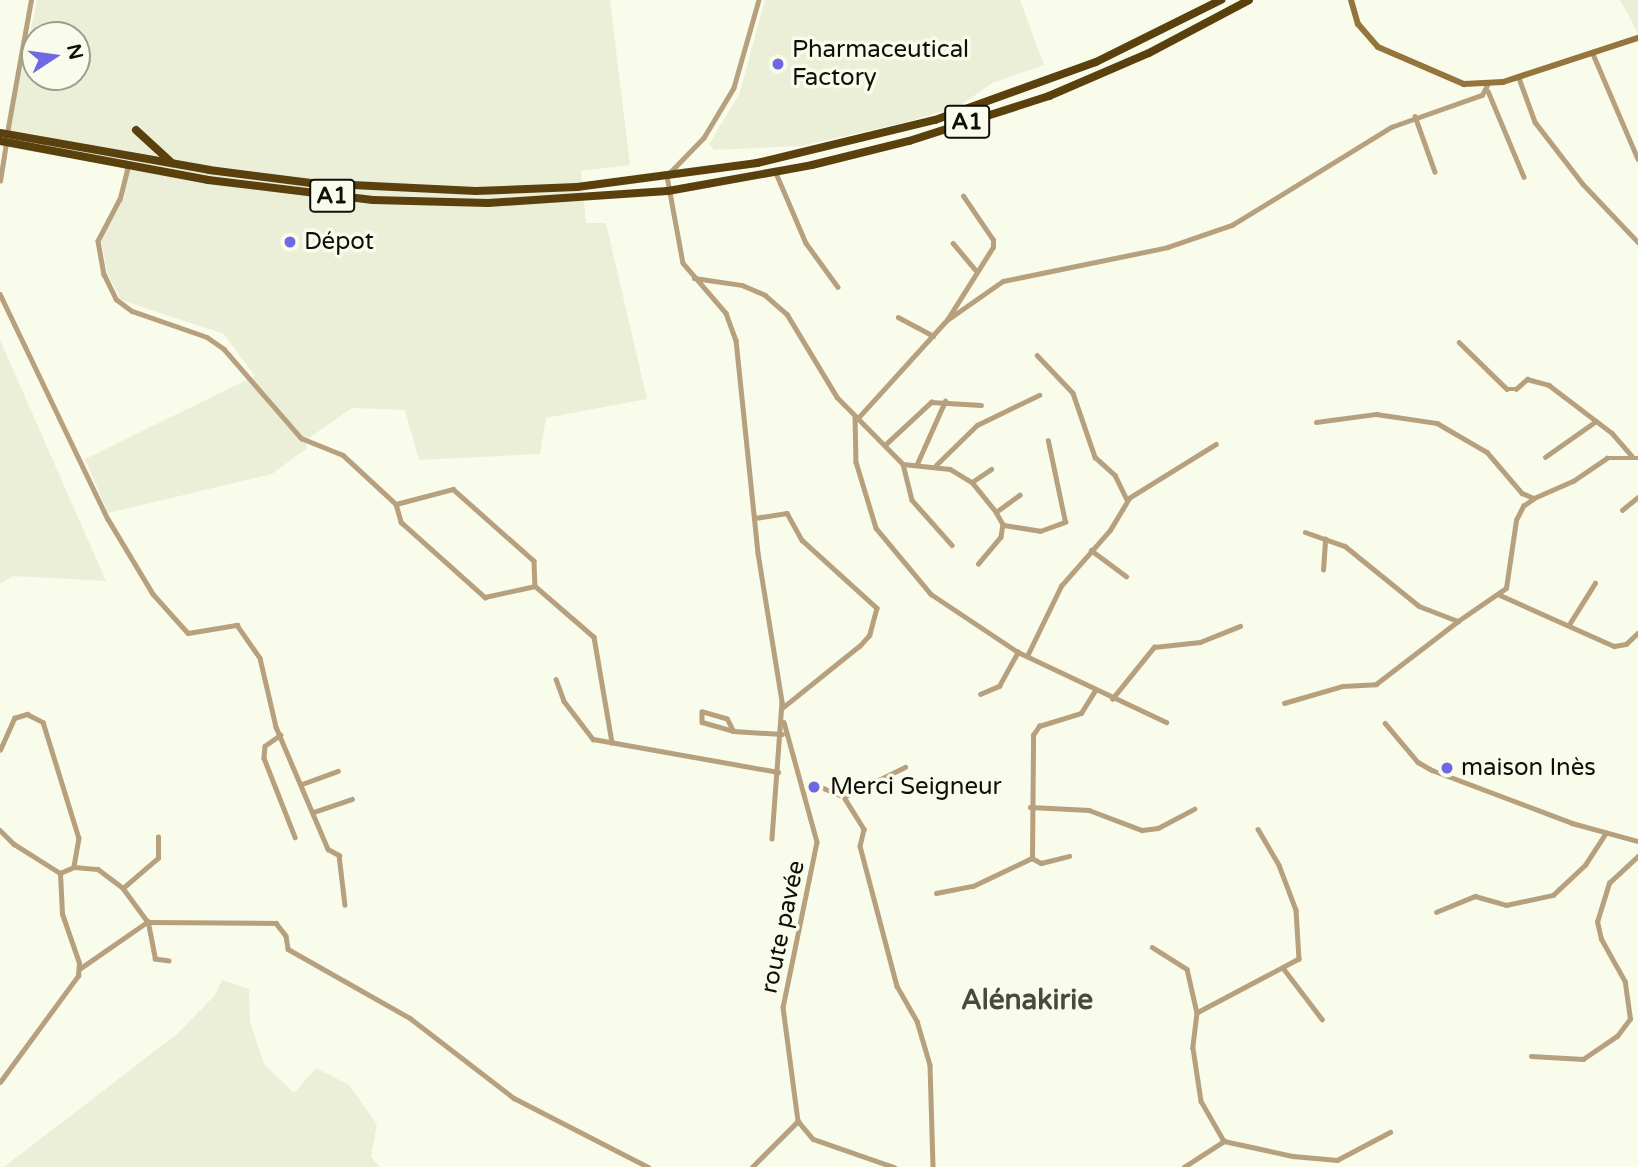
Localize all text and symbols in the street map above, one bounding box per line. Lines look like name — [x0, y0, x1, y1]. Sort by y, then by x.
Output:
north arrow — [21, 21, 91, 91]
place label: Pharmaceutical Factory — [792, 36, 969, 92]
text: N — [62, 42, 87, 62]
marker: Pharmaceutical Factory — [770, 56, 786, 72]
road number: A1 — [942, 102, 992, 141]
road number: A1 — [308, 176, 356, 216]
place label: Dépot — [304, 228, 374, 256]
marker: Dépot — [282, 234, 298, 250]
place label: maison Inès — [1461, 754, 1596, 782]
marker: maison Inès — [1439, 760, 1455, 776]
place label: Merci Seigneur — [830, 773, 1002, 801]
marker: Merci Seigneur — [804, 777, 824, 797]
street label: route pavée — [755, 858, 811, 996]
district label: Alénakirie — [961, 983, 1093, 1017]

